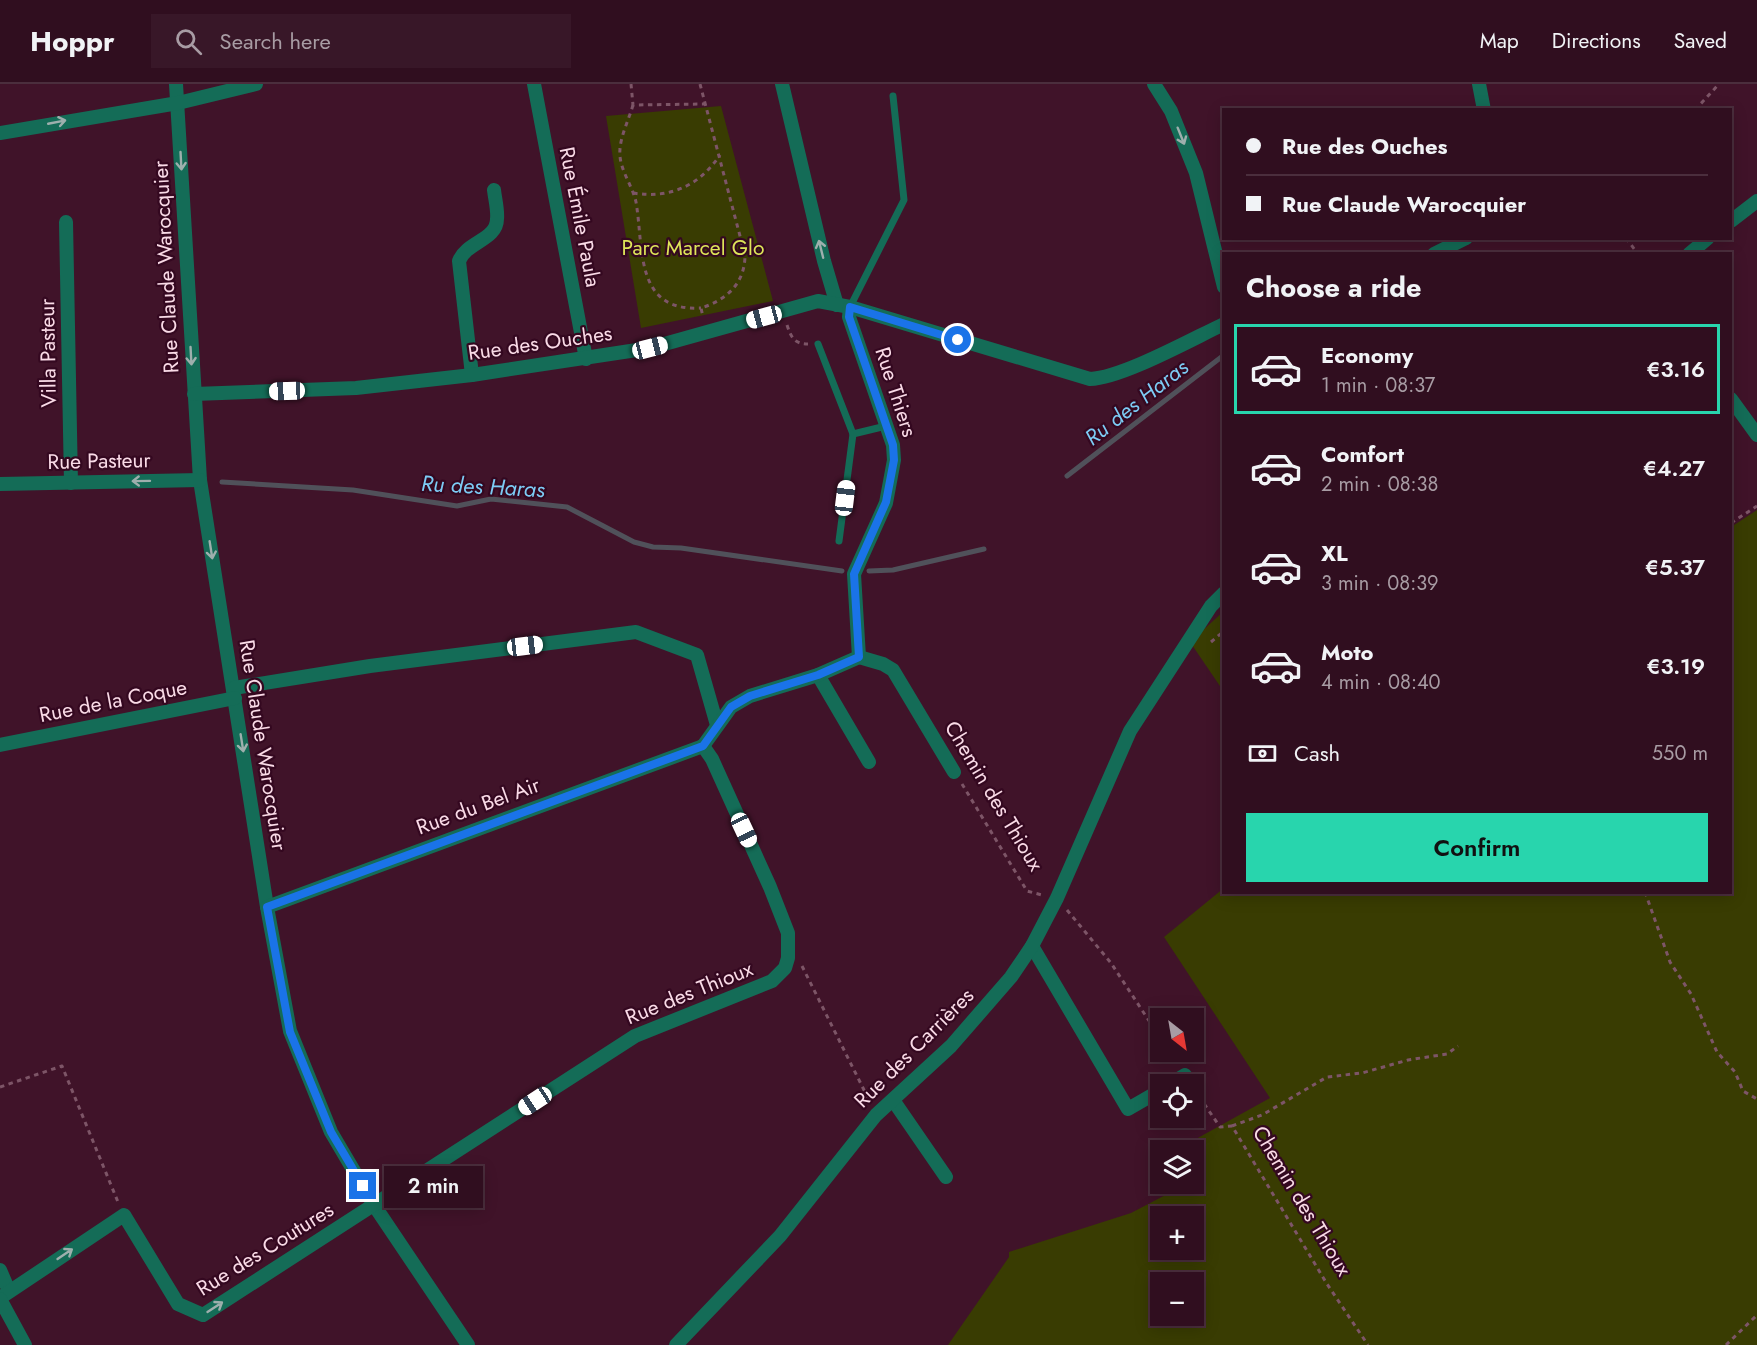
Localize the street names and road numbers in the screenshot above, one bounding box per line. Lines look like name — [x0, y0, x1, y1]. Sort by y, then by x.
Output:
street label: Rue Émile Paula — [552, 144, 608, 290]
street label: Rue Claude Warocquier — [145, 159, 187, 374]
street label: Villa Pasteur — [32, 297, 64, 408]
street label: Rue des Ouches — [466, 318, 614, 368]
street label: Rue Thiers — [867, 343, 925, 441]
street label: Rue Pasteur — [47, 445, 152, 477]
street label: Rue Claude Warocquier — [232, 637, 295, 853]
street label: Rue de la Coque — [37, 672, 190, 730]
street label: Chemin des Thioux — [937, 715, 1051, 877]
street label: Rue du Bel Air — [412, 770, 545, 842]
street label: Rue des Thioux — [621, 954, 757, 1032]
street label: Rue des Carrières — [847, 981, 981, 1115]
street label: Chemin des Thioux — [1245, 1120, 1359, 1282]
street label: Rue des Coutures — [191, 1195, 339, 1303]

